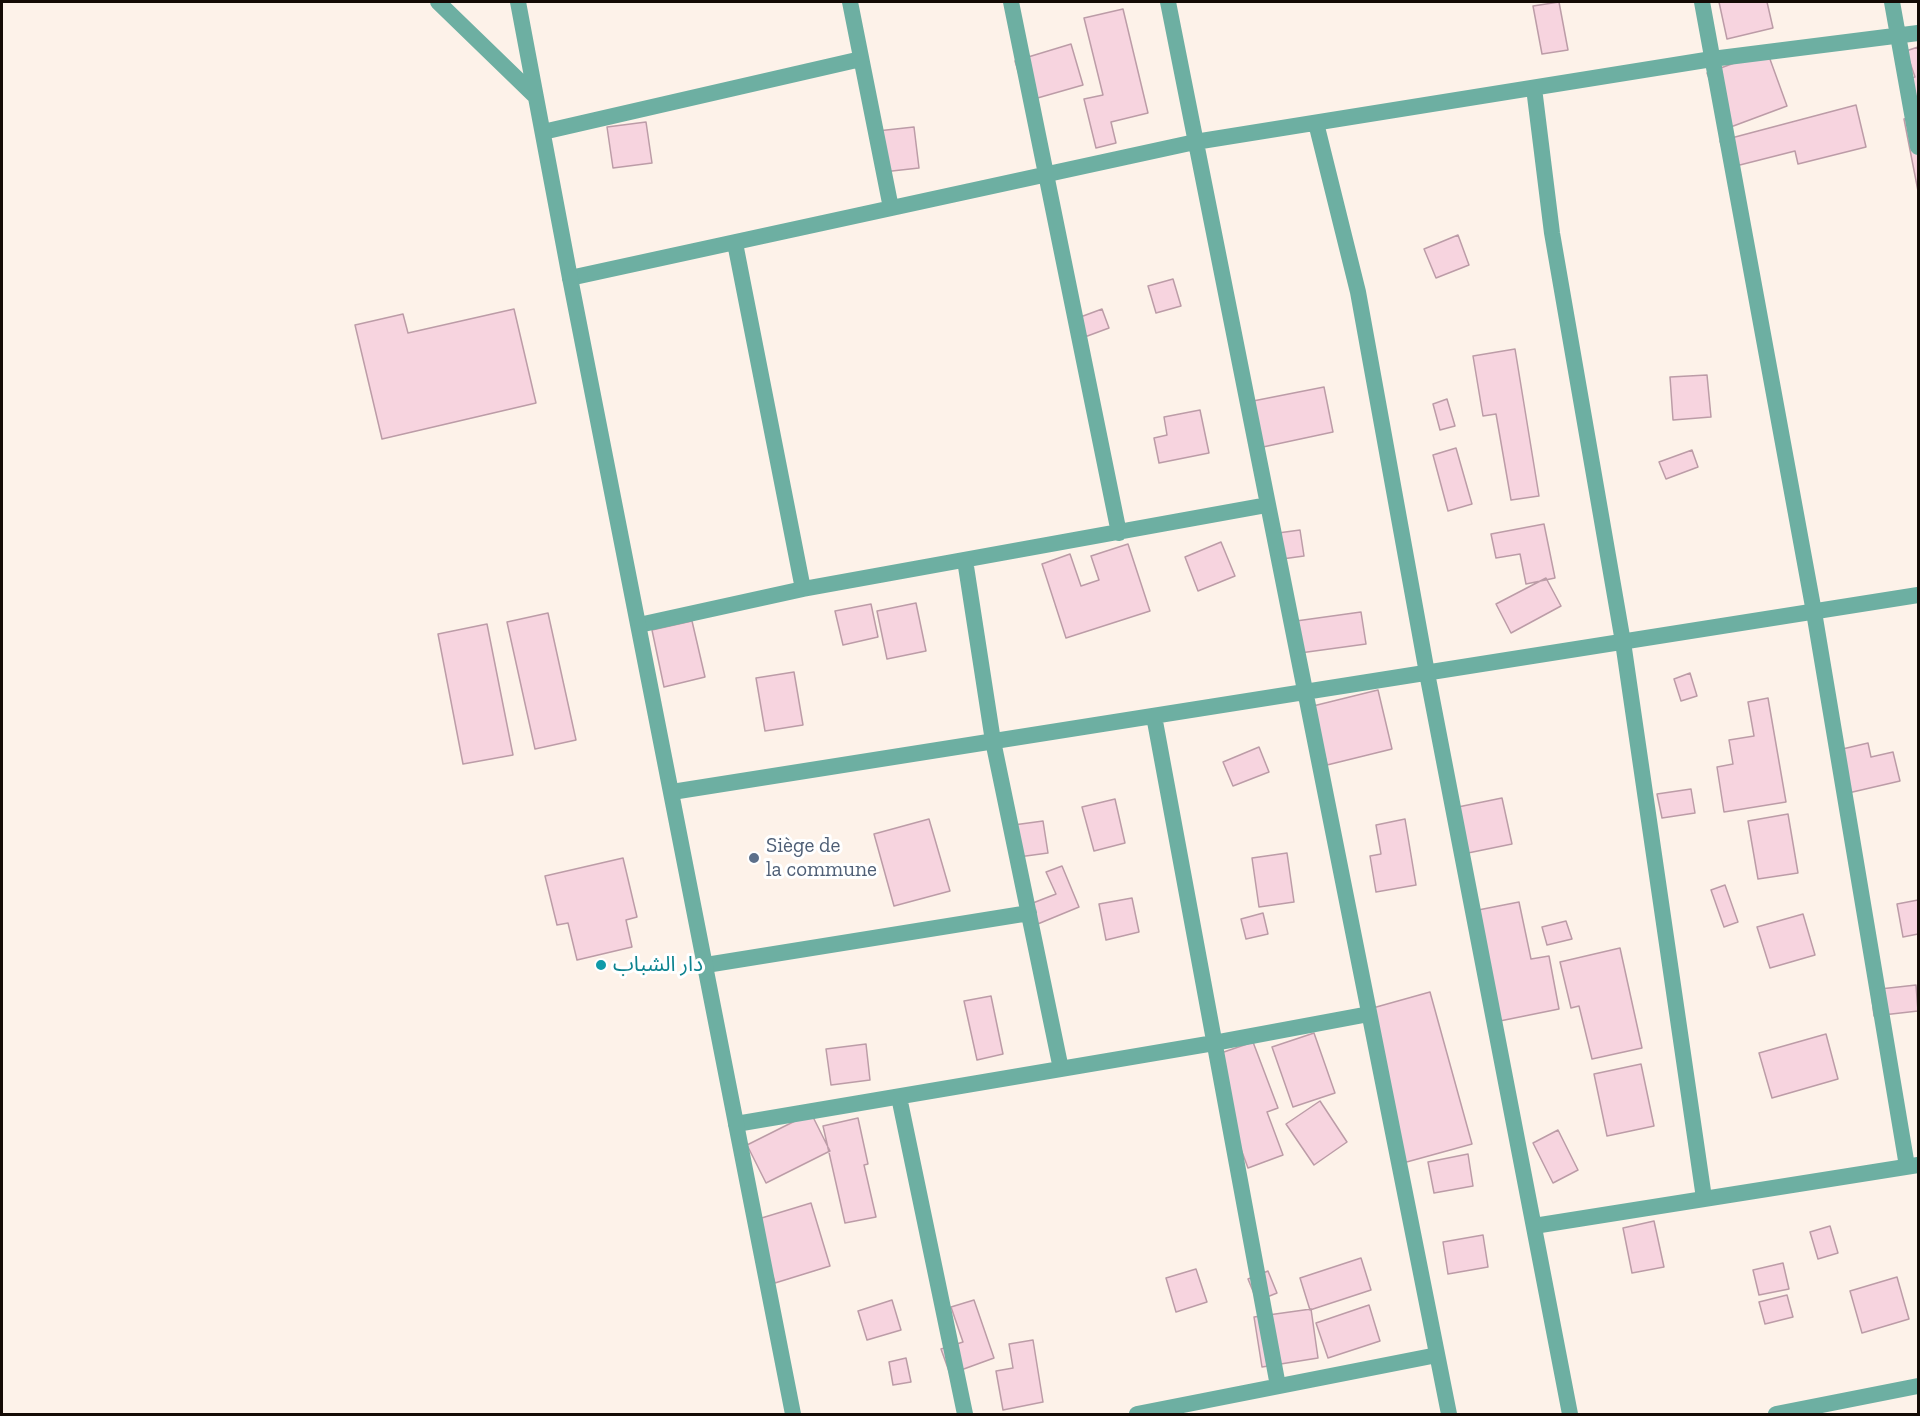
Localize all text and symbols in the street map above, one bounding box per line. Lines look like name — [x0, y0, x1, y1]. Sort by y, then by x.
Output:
place label: Siège de la commune — [766, 833, 877, 883]
marker: Siège de la commune — [747, 851, 761, 865]
place label: دار الشباب — [613, 952, 703, 978]
marker: دار الشباب — [594, 958, 608, 972]

